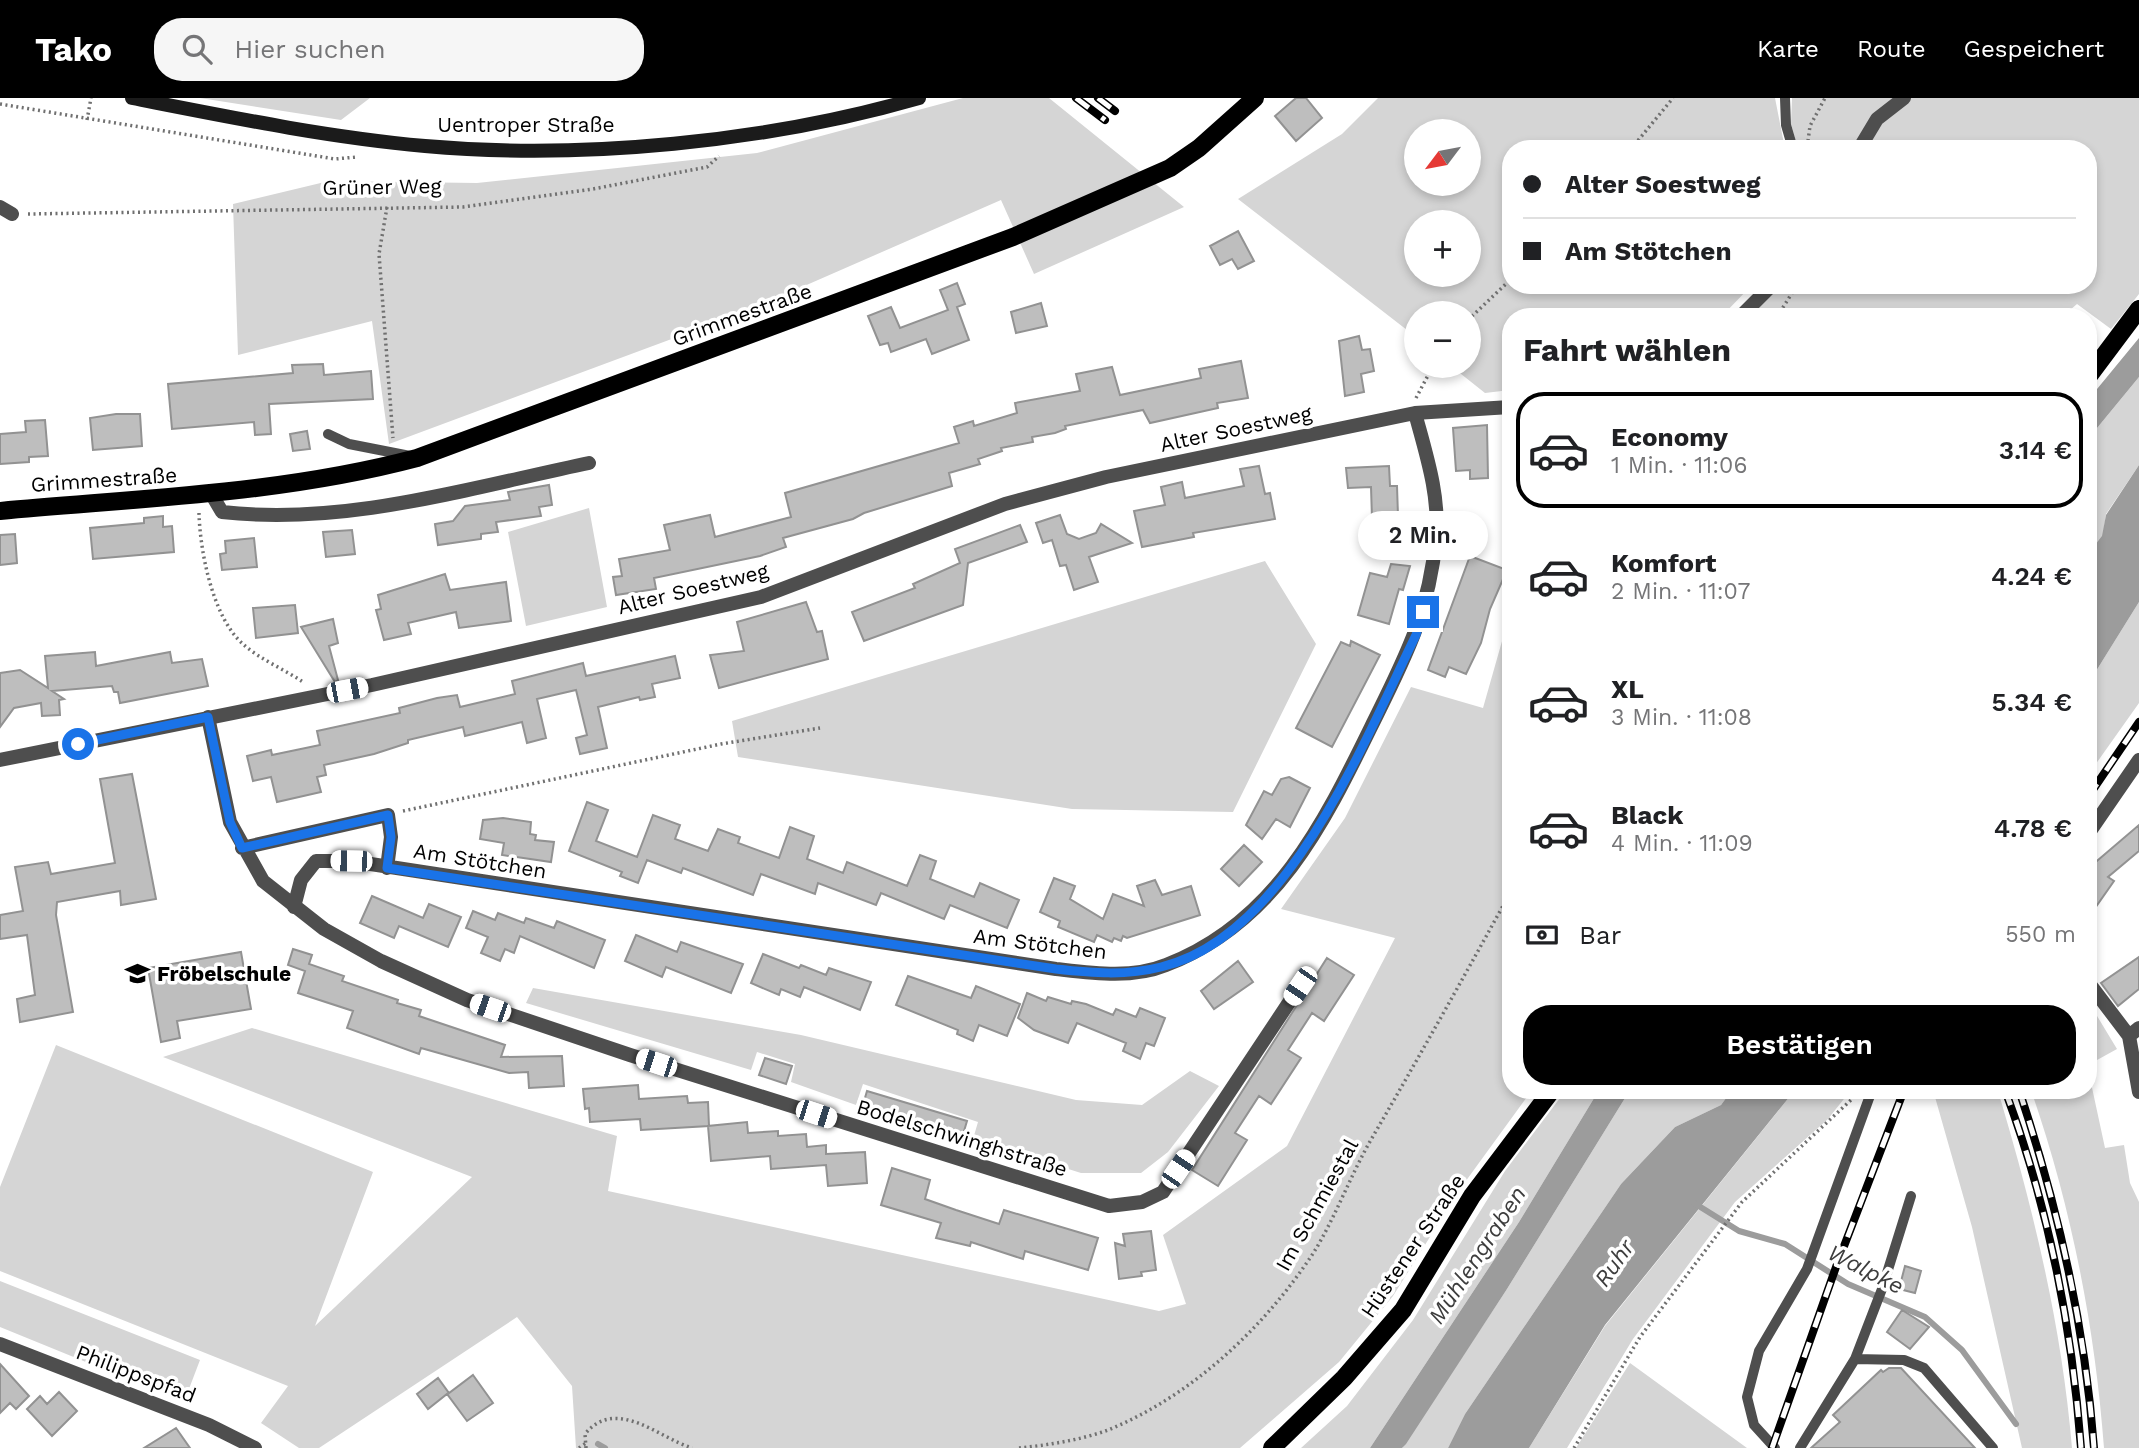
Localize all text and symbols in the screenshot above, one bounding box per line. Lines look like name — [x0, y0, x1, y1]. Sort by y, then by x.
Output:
search box — [154, 18, 644, 81]
text: Tako — [35, 30, 112, 69]
icon: search — [178, 30, 216, 68]
text: Hier suchen — [234, 34, 386, 64]
text: Karte — [1757, 35, 1819, 63]
text: Route — [1857, 35, 1926, 63]
text: Gespeichert — [1964, 35, 2104, 63]
street label: Uentroper Straße — [437, 112, 615, 137]
north arrow — [1404, 119, 1480, 196]
map controls — [1404, 119, 1481, 378]
text: Alter Soestweg — [1565, 169, 1761, 199]
street label: Grüner Weg — [322, 173, 443, 200]
button: + — [1404, 210, 1481, 287]
text: Am Stötchen — [1565, 236, 1732, 266]
street label: Grimmestraße — [669, 278, 815, 351]
button: − — [1404, 301, 1481, 378]
text: Fahrt wählen — [1523, 331, 1731, 369]
street label: Alter Soestweg — [1158, 400, 1315, 457]
icon: car — [1527, 419, 1590, 482]
text: Economy — [1611, 422, 1728, 452]
text: 3.14 € — [1999, 435, 2072, 465]
text: 1 Min. · 11:06 — [1611, 452, 1747, 479]
street label: Grimmestraße — [30, 462, 178, 497]
callout: 2 Min. — [1358, 510, 1488, 560]
text: 2 Min. — [1389, 522, 1457, 549]
icon: car — [1527, 545, 1590, 608]
text: Komfort — [1611, 548, 1716, 578]
street label: Alter Soestweg — [615, 557, 772, 619]
text: 4.24 € — [1991, 561, 2072, 591]
text: 2 Min. · 11:07 — [1611, 578, 1750, 605]
route end — [1407, 596, 1439, 628]
icon: car — [1527, 671, 1590, 734]
text: XL — [1611, 674, 1644, 704]
car — [325, 676, 370, 704]
text: 5.34 € — [1992, 687, 2072, 717]
text: 3 Min. · 11:08 — [1611, 704, 1752, 731]
route start — [62, 728, 94, 760]
icon: car — [1527, 797, 1590, 860]
text: Black — [1611, 800, 1683, 830]
text: 4.78 € — [1994, 813, 2072, 843]
text: 4 Min. · 11:09 — [1611, 830, 1753, 857]
street label: Am Stötchen — [412, 838, 548, 883]
car — [330, 850, 373, 872]
icon: cash — [1523, 916, 1561, 954]
text: Bar — [1579, 920, 1621, 950]
text: 550 m — [2005, 921, 2076, 948]
street label: Am Stötchen — [972, 923, 1108, 964]
school or university icon: Fröbelschule — [123, 960, 151, 988]
place label: Fröbelschule — [157, 961, 291, 986]
car — [1280, 963, 1321, 1009]
car — [467, 991, 514, 1025]
button: Bestätigen — [1523, 1005, 2076, 1085]
car — [633, 1047, 680, 1079]
street label: Bodelschwinghstraße — [854, 1094, 1071, 1182]
car — [793, 1098, 840, 1130]
street label: Im Schmiestal — [1270, 1134, 1364, 1275]
car — [1158, 1146, 1199, 1192]
street label: Hüstener Straße — [1355, 1169, 1470, 1322]
water label: Mühlengraben — [1423, 1182, 1532, 1329]
water label: Ruhr — [1589, 1234, 1641, 1292]
water label: Walpke — [1823, 1239, 1908, 1300]
street label: Philippspfad — [73, 1339, 200, 1408]

